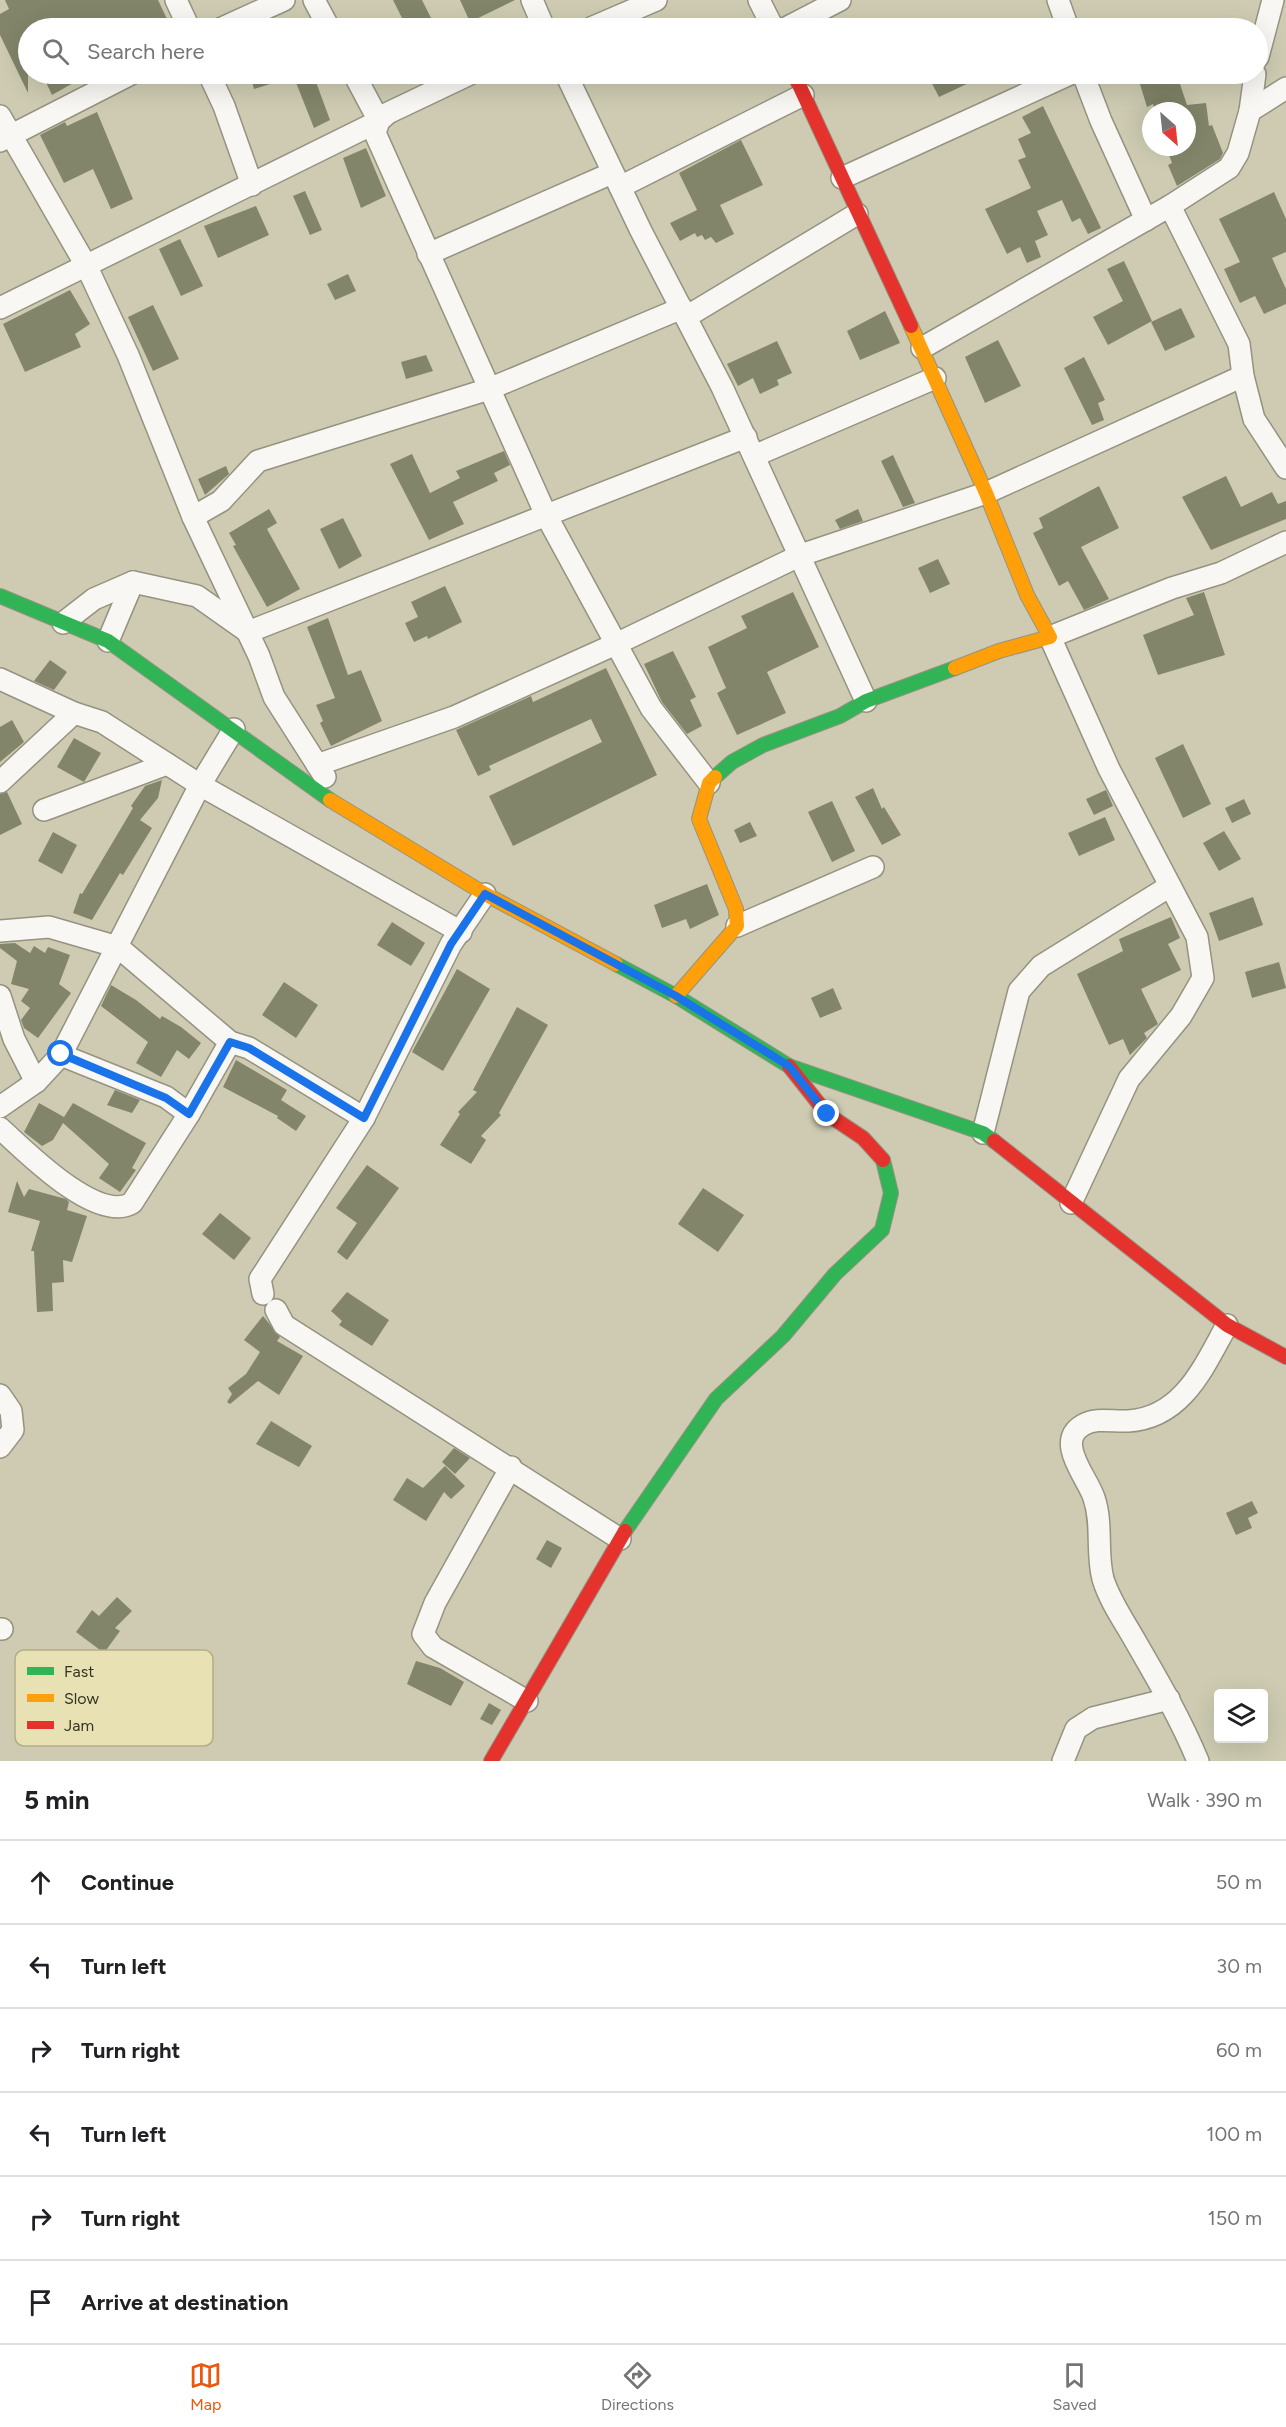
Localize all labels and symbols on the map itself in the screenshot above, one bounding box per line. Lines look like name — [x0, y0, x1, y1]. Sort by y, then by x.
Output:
north arrow — [1142, 102, 1196, 156]
route start — [47, 1040, 73, 1066]
route end — [813, 1100, 839, 1126]
legend — [15, 1650, 213, 1746]
text: Fast — [64, 1662, 94, 1681]
text: Slow — [64, 1689, 99, 1708]
text: Jam — [64, 1716, 94, 1735]

